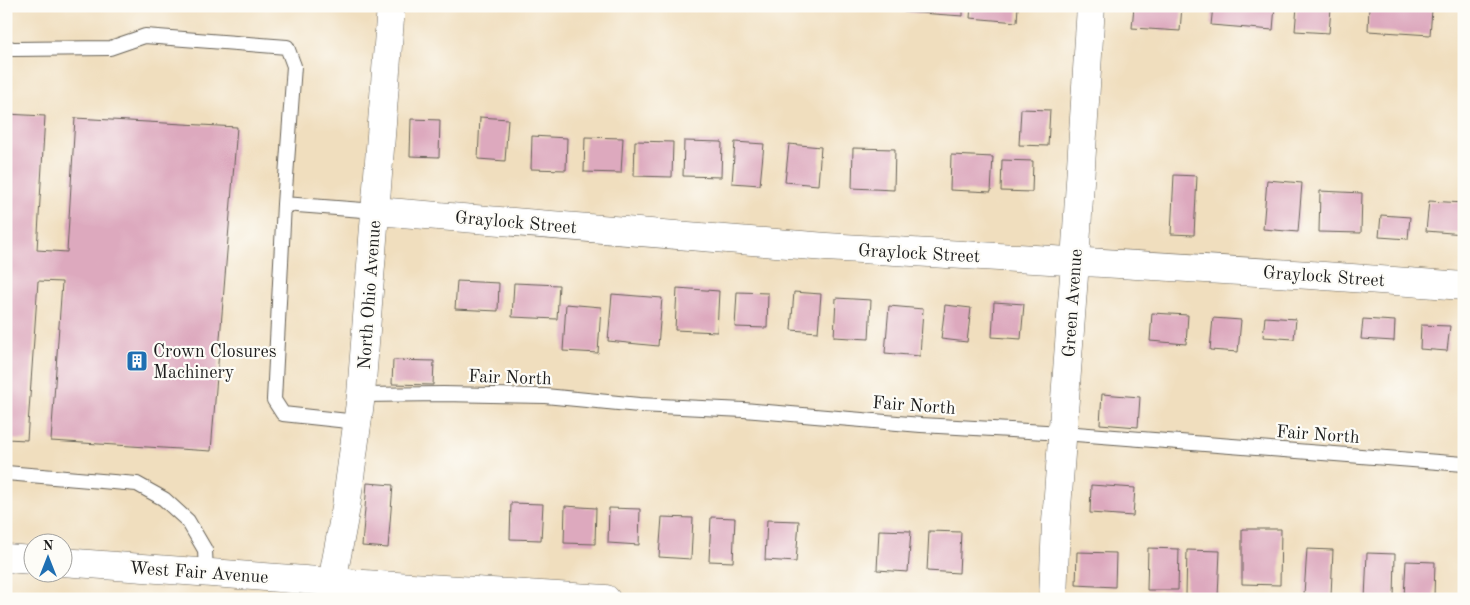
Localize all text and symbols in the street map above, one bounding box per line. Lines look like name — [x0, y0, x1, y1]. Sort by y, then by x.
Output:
street label: Graylock Street — [454, 209, 578, 237]
street label: North Ohio Avenue — [356, 220, 384, 370]
street label: Graylock Street — [857, 242, 980, 266]
street label: Green Avenue — [1060, 248, 1086, 358]
street label: Graylock Street — [1262, 264, 1386, 290]
place label: Crown Closures Machinery — [153, 343, 277, 382]
building icon: Crown Closures Machinery — [125, 349, 149, 373]
street label: Fair North — [468, 368, 552, 388]
street label: Fair North — [872, 394, 956, 418]
street label: Fair North — [1276, 423, 1360, 447]
north arrow — [22, 532, 72, 582]
text: N — [43, 539, 54, 553]
street label: West Fair Avenue — [129, 559, 269, 587]

